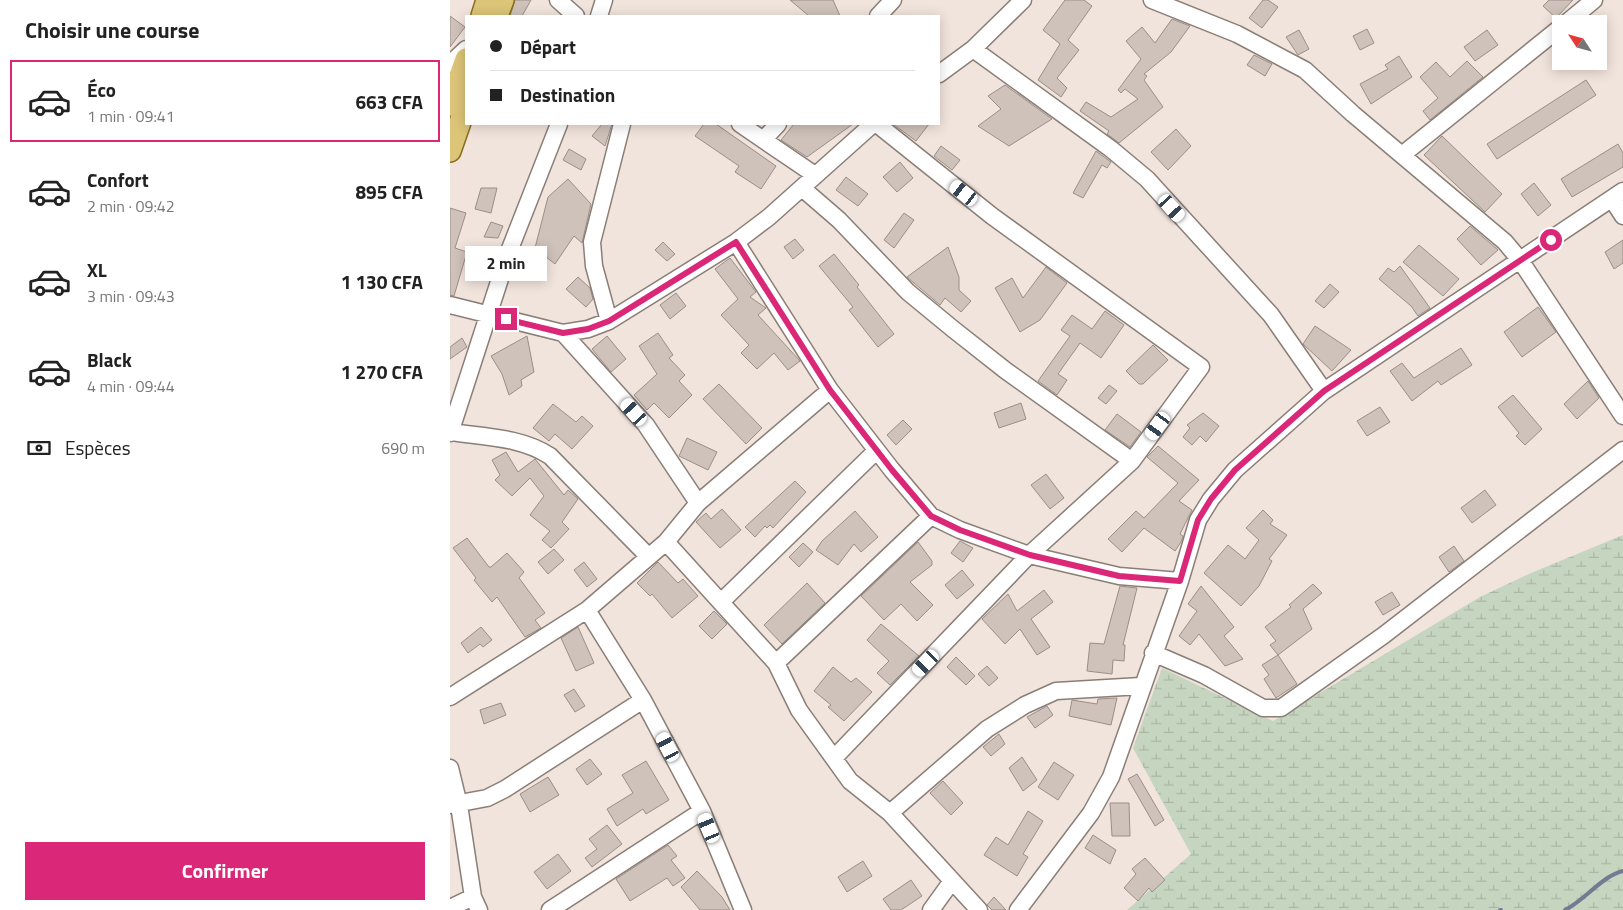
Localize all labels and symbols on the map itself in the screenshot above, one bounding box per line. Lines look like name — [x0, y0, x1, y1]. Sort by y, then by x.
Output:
north arrow — [1552, 15, 1608, 70]
car — [947, 178, 980, 208]
car — [1156, 192, 1187, 224]
route start — [1540, 229, 1562, 251]
callout: 2 min — [465, 246, 547, 282]
route end — [495, 308, 517, 330]
car — [618, 396, 649, 428]
car — [1143, 409, 1172, 443]
car — [910, 647, 941, 679]
car — [654, 730, 681, 764]
car — [696, 811, 721, 845]

